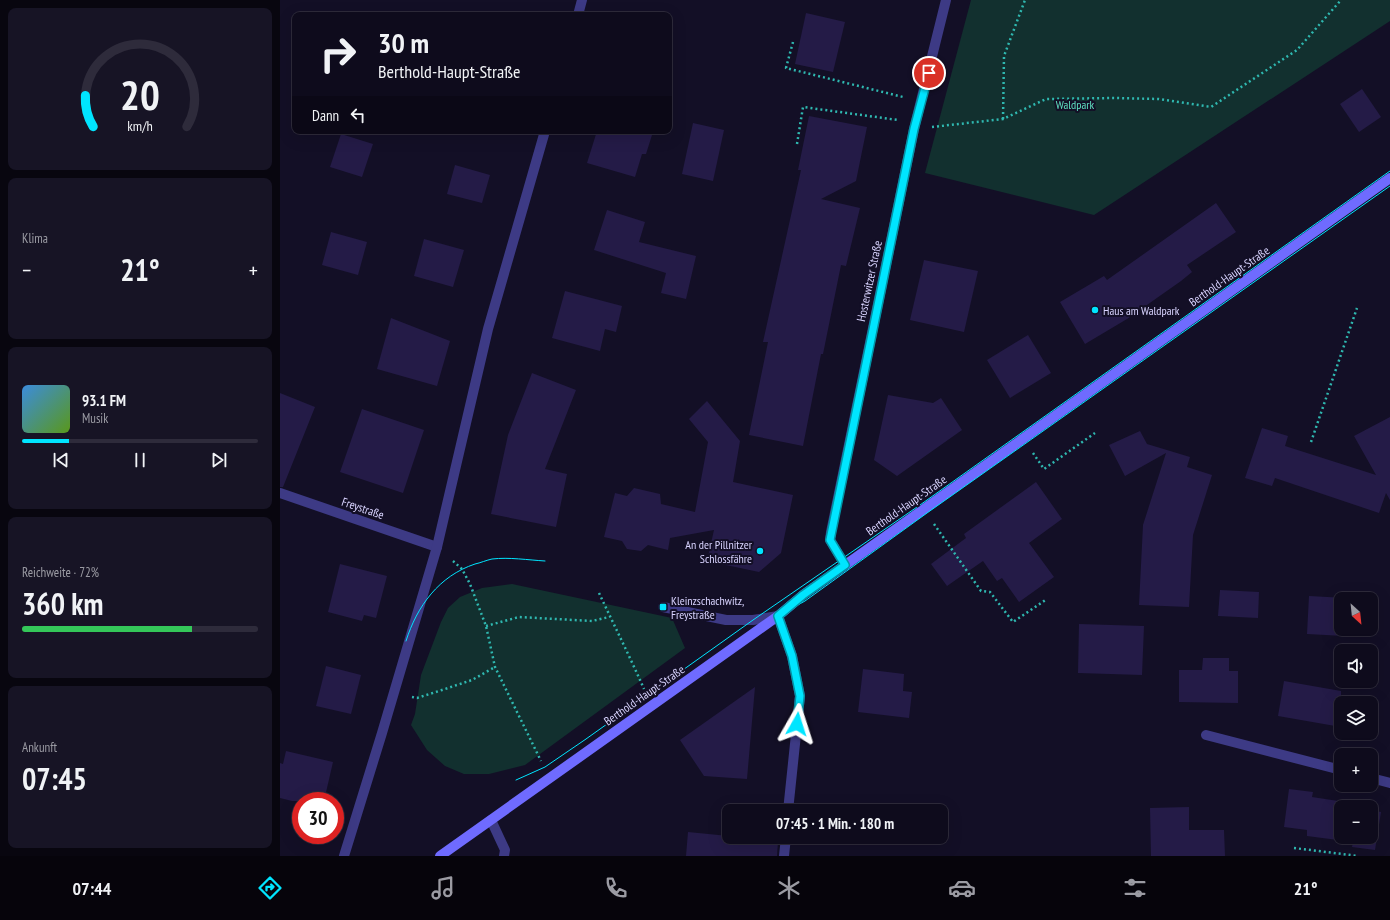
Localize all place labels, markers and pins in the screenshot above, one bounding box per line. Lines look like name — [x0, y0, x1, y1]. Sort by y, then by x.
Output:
pin — [912, 56, 946, 90]
place label: Haus am Waldpark — [1103, 303, 1180, 318]
marker: Haus am Waldpark — [1090, 305, 1100, 315]
place label: An der Pillnitzer Schlossfähre — [685, 537, 753, 566]
marker: An der Pillnitzer Schlossfähre — [755, 546, 765, 556]
place label: Kleinzschachwitz, Freystraße — [671, 593, 744, 622]
marker: Kleinzschachwitz, Freystraße — [658, 602, 668, 612]

